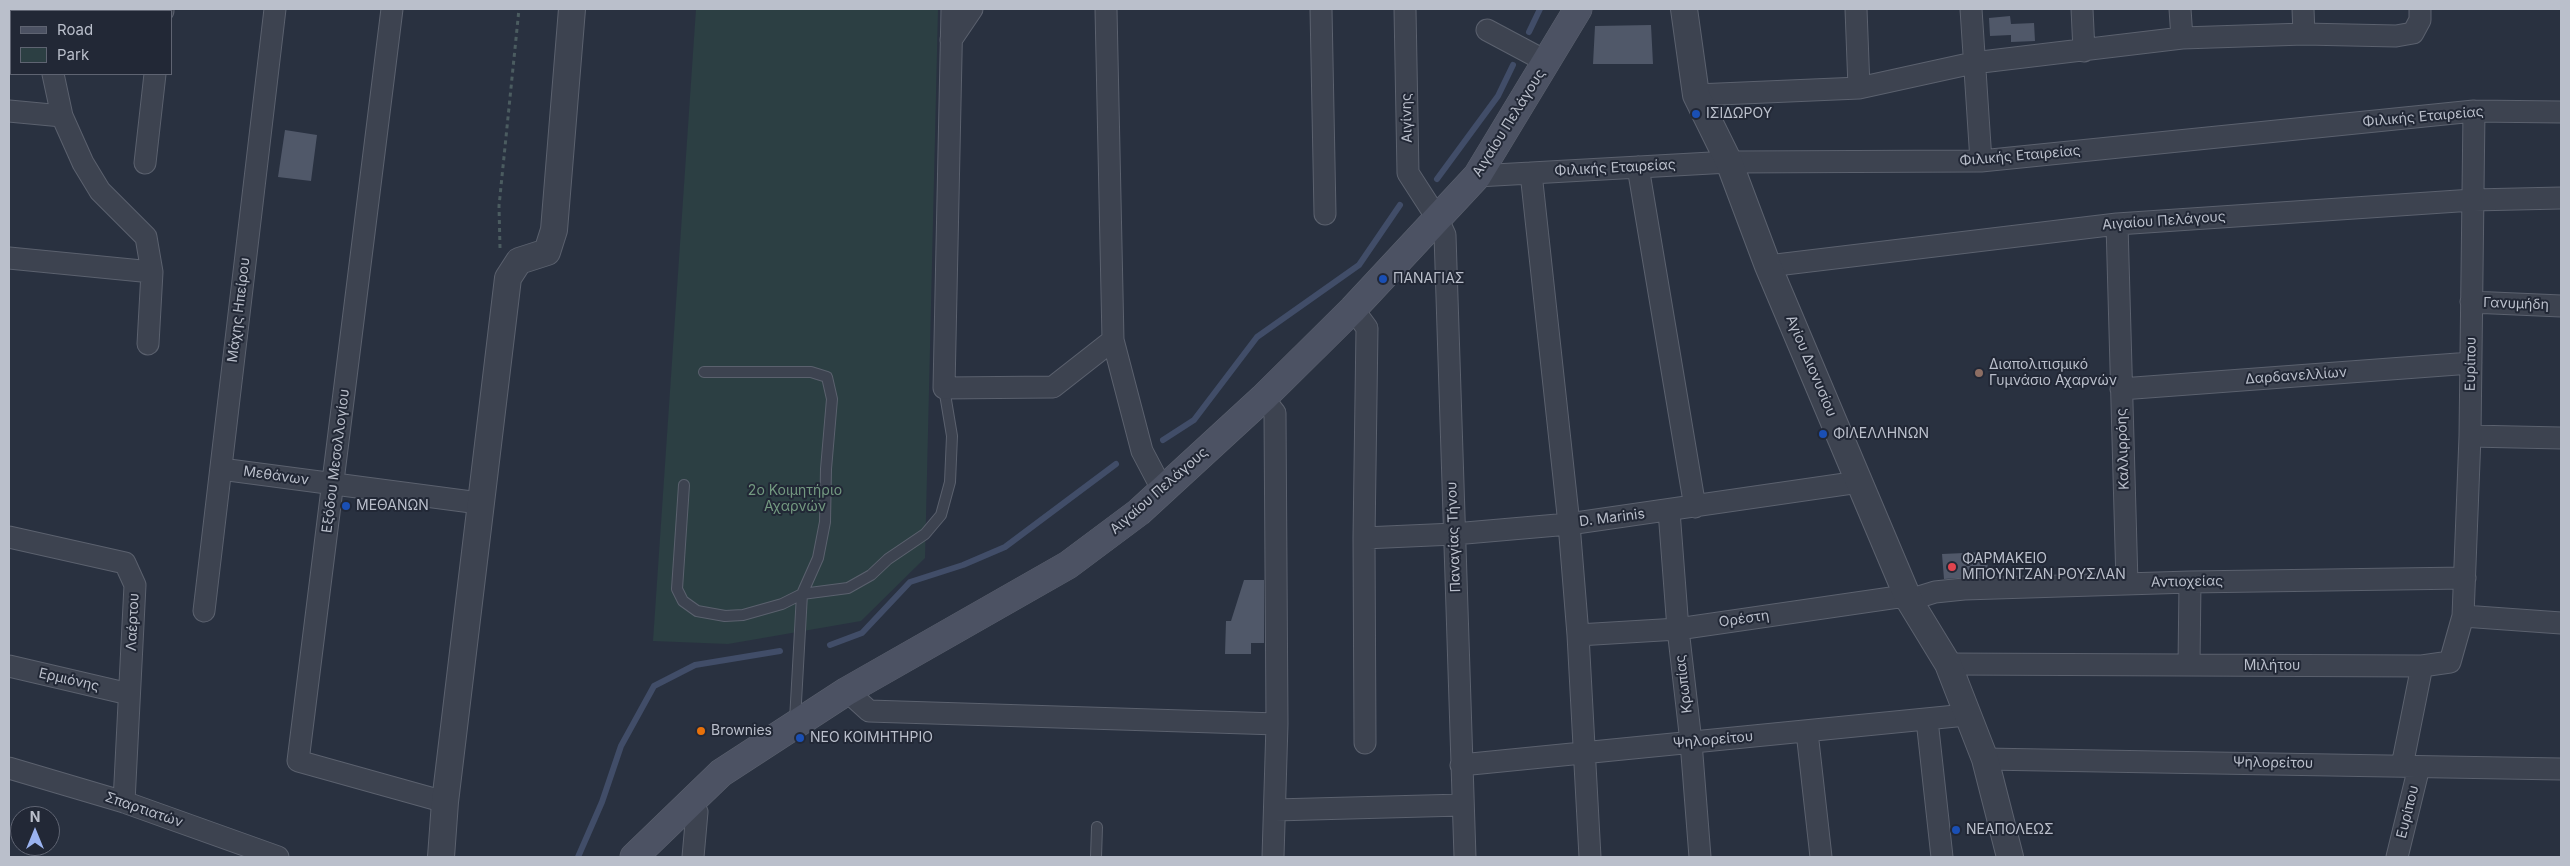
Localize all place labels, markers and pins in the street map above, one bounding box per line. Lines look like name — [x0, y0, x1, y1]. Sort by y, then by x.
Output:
place label: ΙΣΙΔΩΡΟΥ — [1706, 106, 1772, 122]
marker: ΙΣΙΔΩΡΟΥ — [1690, 108, 1702, 120]
place label: ΠΑΝΑΓΙΑΣ — [1393, 271, 1464, 287]
marker: ΠΑΝΑΓΙΑΣ — [1377, 273, 1389, 285]
place label: Διαπολιτισμικό Γυμνάσιο Αχαρνών — [1989, 357, 2117, 390]
marker: Διαπολιτισμικό Γυμνάσιο Αχαρνών — [1973, 367, 1985, 379]
place label: ΦΙΛΕΛΛΗΝΩΝ — [1833, 426, 1929, 442]
marker: ΦΙΛΕΛΛΗΝΩΝ — [1817, 428, 1829, 440]
place label: ΜΕΘΑΝΩΝ — [356, 498, 429, 514]
marker: ΜΕΘΑΝΩΝ — [340, 500, 352, 512]
place label: ΦΑΡΜΑΚΕΙΟ ΜΠΟΥΝΤΖΑΝ ΡΟΥΣΛΑΝ — [1962, 551, 2126, 584]
marker: ΦΑΡΜΑΚΕΙΟ ΜΠΟΥΝΤΖΑΝ ΡΟΥΣΛΑΝ — [1946, 561, 1958, 573]
place label: Brownies — [711, 723, 772, 739]
marker: Brownies — [695, 725, 707, 737]
place label: ΝΕΟ ΚΟΙΜΗΤΗΡΙΟ — [810, 730, 933, 746]
marker: ΝΕΟ ΚΟΙΜΗΤΗΡΙΟ — [794, 732, 806, 744]
place label: ΝΕΑΠΟΛΕΩΣ — [1966, 822, 2054, 838]
marker: ΝΕΑΠΟΛΕΩΣ — [1950, 824, 1962, 836]

